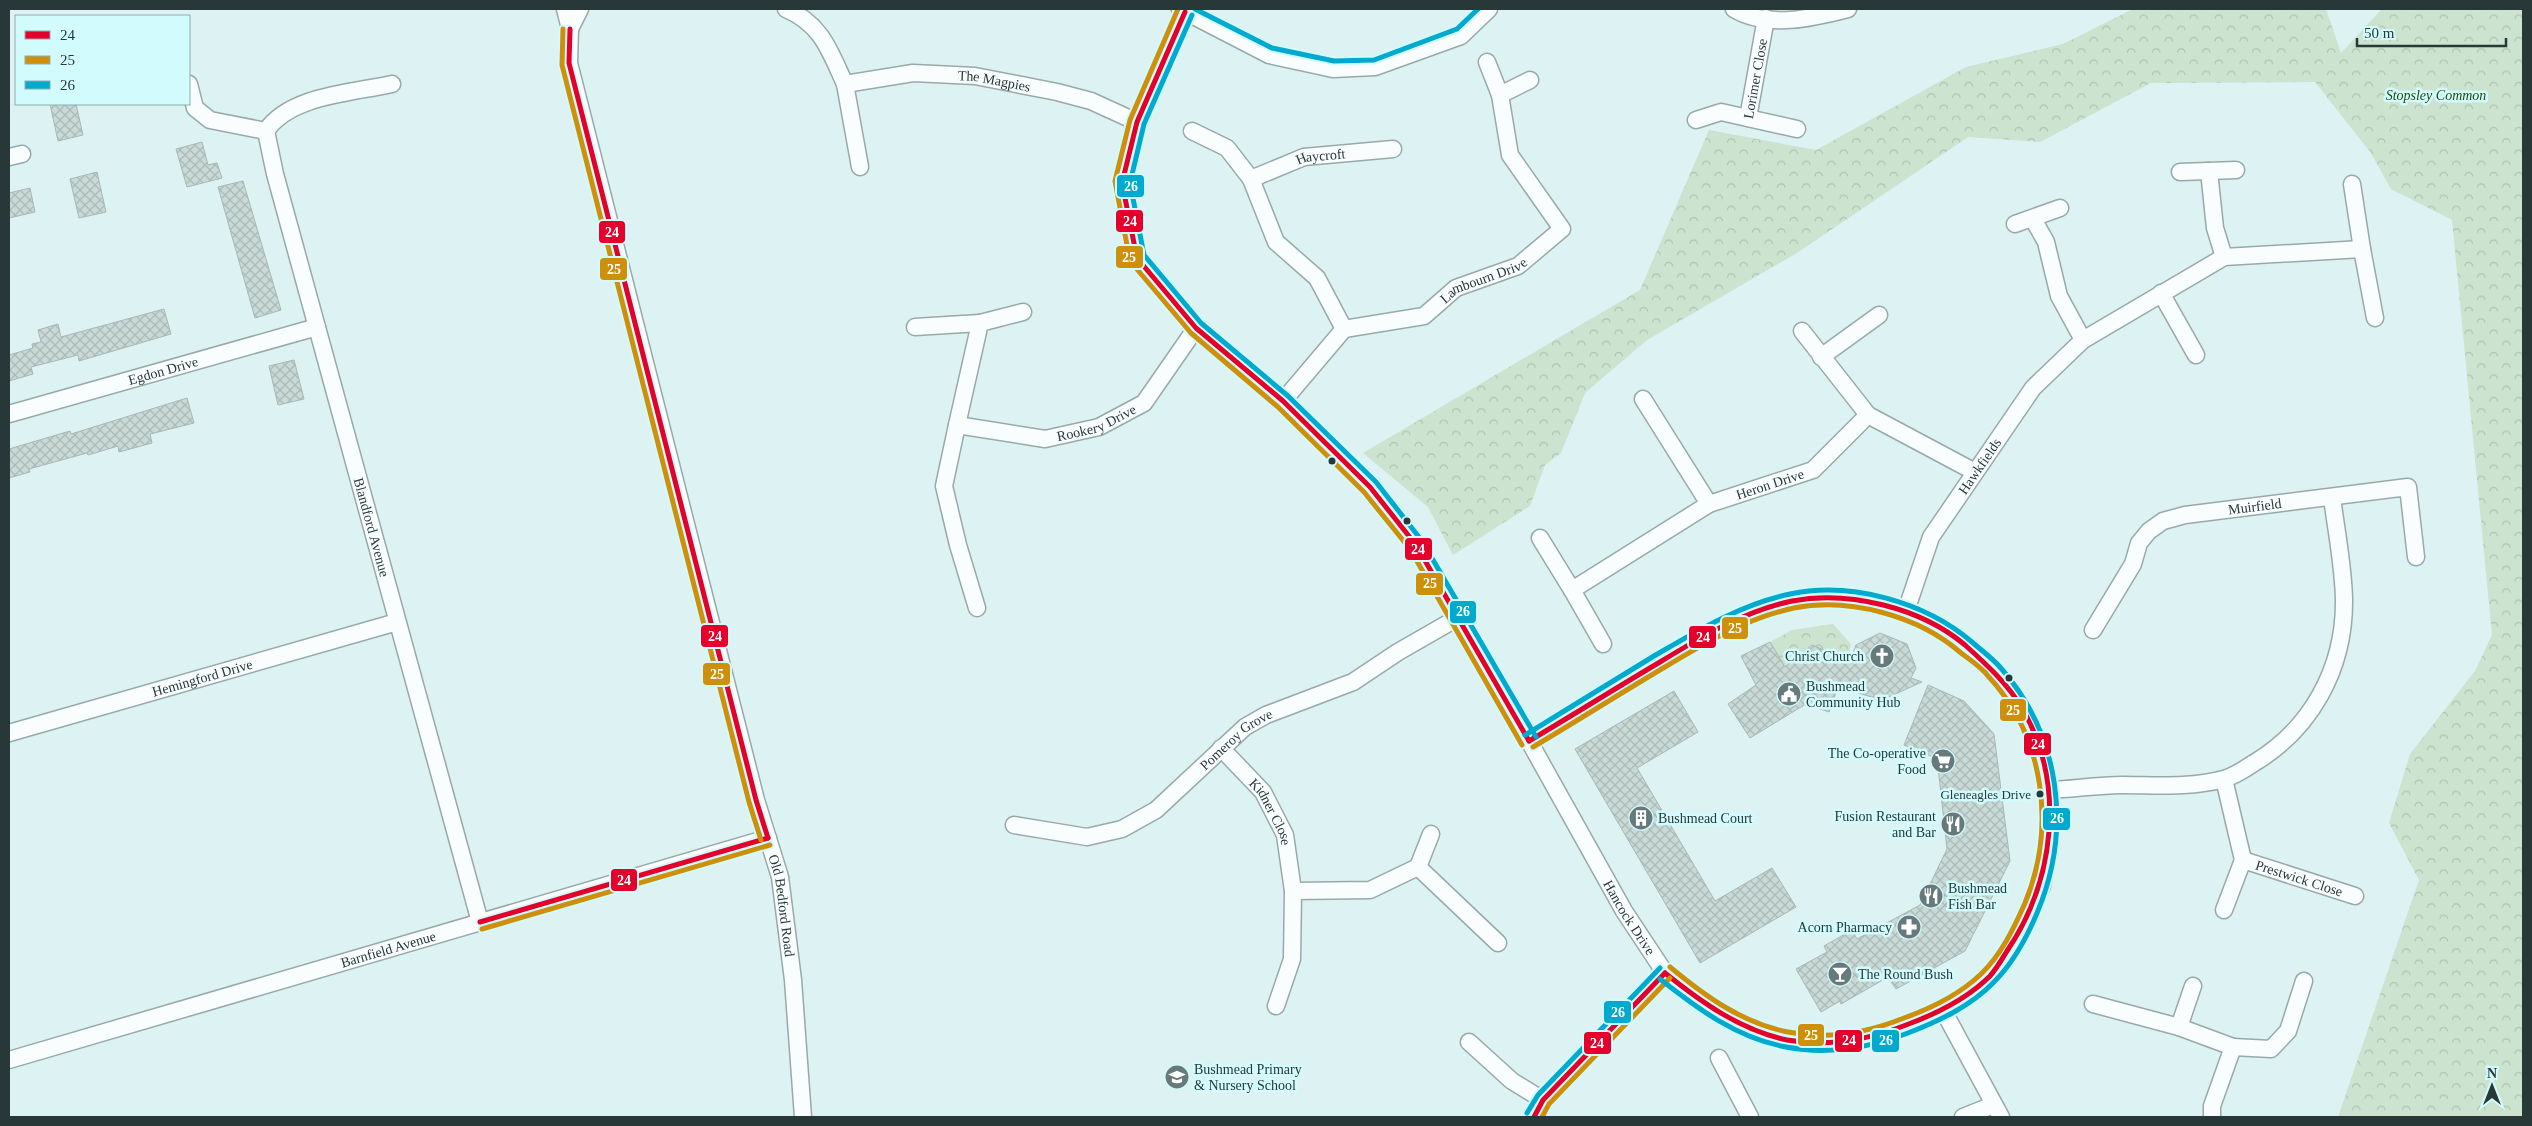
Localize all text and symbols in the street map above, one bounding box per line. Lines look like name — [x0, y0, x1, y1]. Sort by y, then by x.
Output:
legend — [15, 15, 190, 105]
scale bar — [2357, 15, 2506, 47]
text: 50 m — [2364, 25, 2395, 41]
text: 24 — [60, 27, 76, 43]
street label: Lorimer Close — [1741, 37, 1770, 120]
text: 25 — [60, 52, 75, 68]
street label: The Magpies — [958, 68, 1032, 95]
text: 26 — [60, 77, 76, 93]
park label: Stopsley Common — [2386, 88, 2486, 103]
street label: Haycroft — [1294, 146, 1346, 168]
line badge: 26 — [1116, 174, 1145, 198]
text: 26 — [1124, 179, 1138, 194]
line badge: 24 — [1115, 209, 1144, 233]
text: 24 — [1123, 214, 1137, 229]
line badge: 24 — [598, 220, 626, 244]
text: 24 — [605, 225, 619, 240]
line badge: 25 — [1115, 245, 1144, 269]
text: 25 — [1122, 250, 1136, 265]
street label: Lambourn Drive — [1437, 255, 1530, 306]
line badge: 25 — [599, 257, 628, 281]
text: 25 — [607, 262, 621, 277]
street label: Egdon Drive — [126, 354, 200, 388]
street label: Rookery Drive — [1055, 402, 1139, 444]
street label: Hawkfields — [1955, 436, 2004, 497]
unlabelled marker — [1327, 456, 1337, 466]
street label: Heron Drive — [1734, 467, 1806, 503]
street label: Blandford Avenue — [351, 476, 392, 578]
street label: Muirfield — [2227, 496, 2282, 518]
unlabelled marker — [1402, 516, 1412, 526]
line badge: 24 — [1404, 537, 1433, 561]
text: 24 — [1411, 542, 1425, 557]
line badge: 25 — [1415, 572, 1444, 596]
text: 25 — [1423, 576, 1437, 591]
line badge: 26 — [1449, 600, 1477, 624]
text: 26 — [1456, 604, 1470, 619]
line badge: 25 — [1721, 616, 1749, 640]
text: 25 — [1728, 621, 1742, 636]
line badge: 24 — [700, 624, 729, 648]
line badge: 24 — [1688, 625, 1717, 649]
text: 24 — [708, 629, 722, 644]
text: 24 — [1696, 630, 1710, 645]
church icon: Christ Church — [1869, 643, 1895, 669]
place label: Christ Church — [1785, 649, 1864, 664]
street label: Hemingford Drive — [150, 657, 254, 700]
line badge: 25 — [702, 662, 731, 686]
text: 25 — [710, 667, 724, 682]
unlabelled marker — [2004, 673, 2014, 683]
place label: Bushmead Community Hub — [1806, 679, 1901, 710]
public building icon: Bushmead Community Hub — [1776, 681, 1802, 707]
line badge: 25 — [1999, 698, 2027, 722]
text: 25 — [2006, 703, 2020, 718]
street label: Pomeroy Grove — [1197, 706, 1274, 773]
line badge: 24 — [2023, 732, 2052, 756]
text: 24 — [2031, 737, 2045, 752]
place label: The Co-operative Food — [1828, 746, 1926, 777]
supermarket icon: The Co-operative Food — [1930, 748, 1956, 774]
street label: Kidner Close — [1246, 776, 1293, 846]
place label: Gleneagles Drive — [1940, 787, 2031, 802]
marker: Gleneagles Drive — [2035, 789, 2045, 799]
building icon: Bushmead Court — [1628, 805, 1654, 831]
line badge: 26 — [2042, 807, 2071, 831]
place label: Fusion Restaurant and Bar — [1835, 809, 1936, 840]
place label: Bushmead Court — [1658, 811, 1753, 826]
restaurant icon: Fusion Restaurant and Bar — [1940, 811, 1966, 837]
text: 26 — [2050, 811, 2064, 826]
street label: Old Bedford Road — [765, 853, 797, 957]
street label: Prestwick Close — [2254, 858, 2344, 900]
line badge: 24 — [610, 868, 638, 892]
text: 24 — [617, 873, 631, 888]
street label: Hancock Drive — [1600, 878, 1658, 958]
place label: Bushmead Fish Bar — [1948, 881, 2007, 912]
restaurant icon: Bushmead Fish Bar — [1918, 883, 1944, 909]
pharmacy icon: Acorn Pharmacy — [1896, 914, 1922, 940]
place label: Acorn Pharmacy — [1798, 920, 1892, 935]
street label: Barnfield Avenue — [339, 929, 437, 971]
bar icon: The Round Bush — [1827, 961, 1853, 987]
place label: The Round Bush — [1858, 967, 1953, 982]
line badge: 26 — [1603, 1000, 1632, 1024]
text: 26 — [1611, 1005, 1625, 1020]
line badge: 25 — [1797, 1023, 1825, 1047]
text: 25 — [1804, 1028, 1818, 1043]
line badge: 24 — [1834, 1029, 1863, 1053]
line badge: 26 — [1871, 1029, 1900, 1053]
line badge: 24 — [1583, 1031, 1612, 1055]
text: 24 — [1842, 1033, 1856, 1048]
text: 26 — [1879, 1033, 1893, 1048]
text: 24 — [1590, 1036, 1604, 1051]
north arrow — [2467, 1061, 2517, 1111]
place label: Bushmead Primary & Nursery School — [1194, 1062, 1302, 1093]
school or university icon: Bushmead Primary & Nursery School — [1164, 1064, 1190, 1090]
text: N — [2487, 1066, 2497, 1081]

